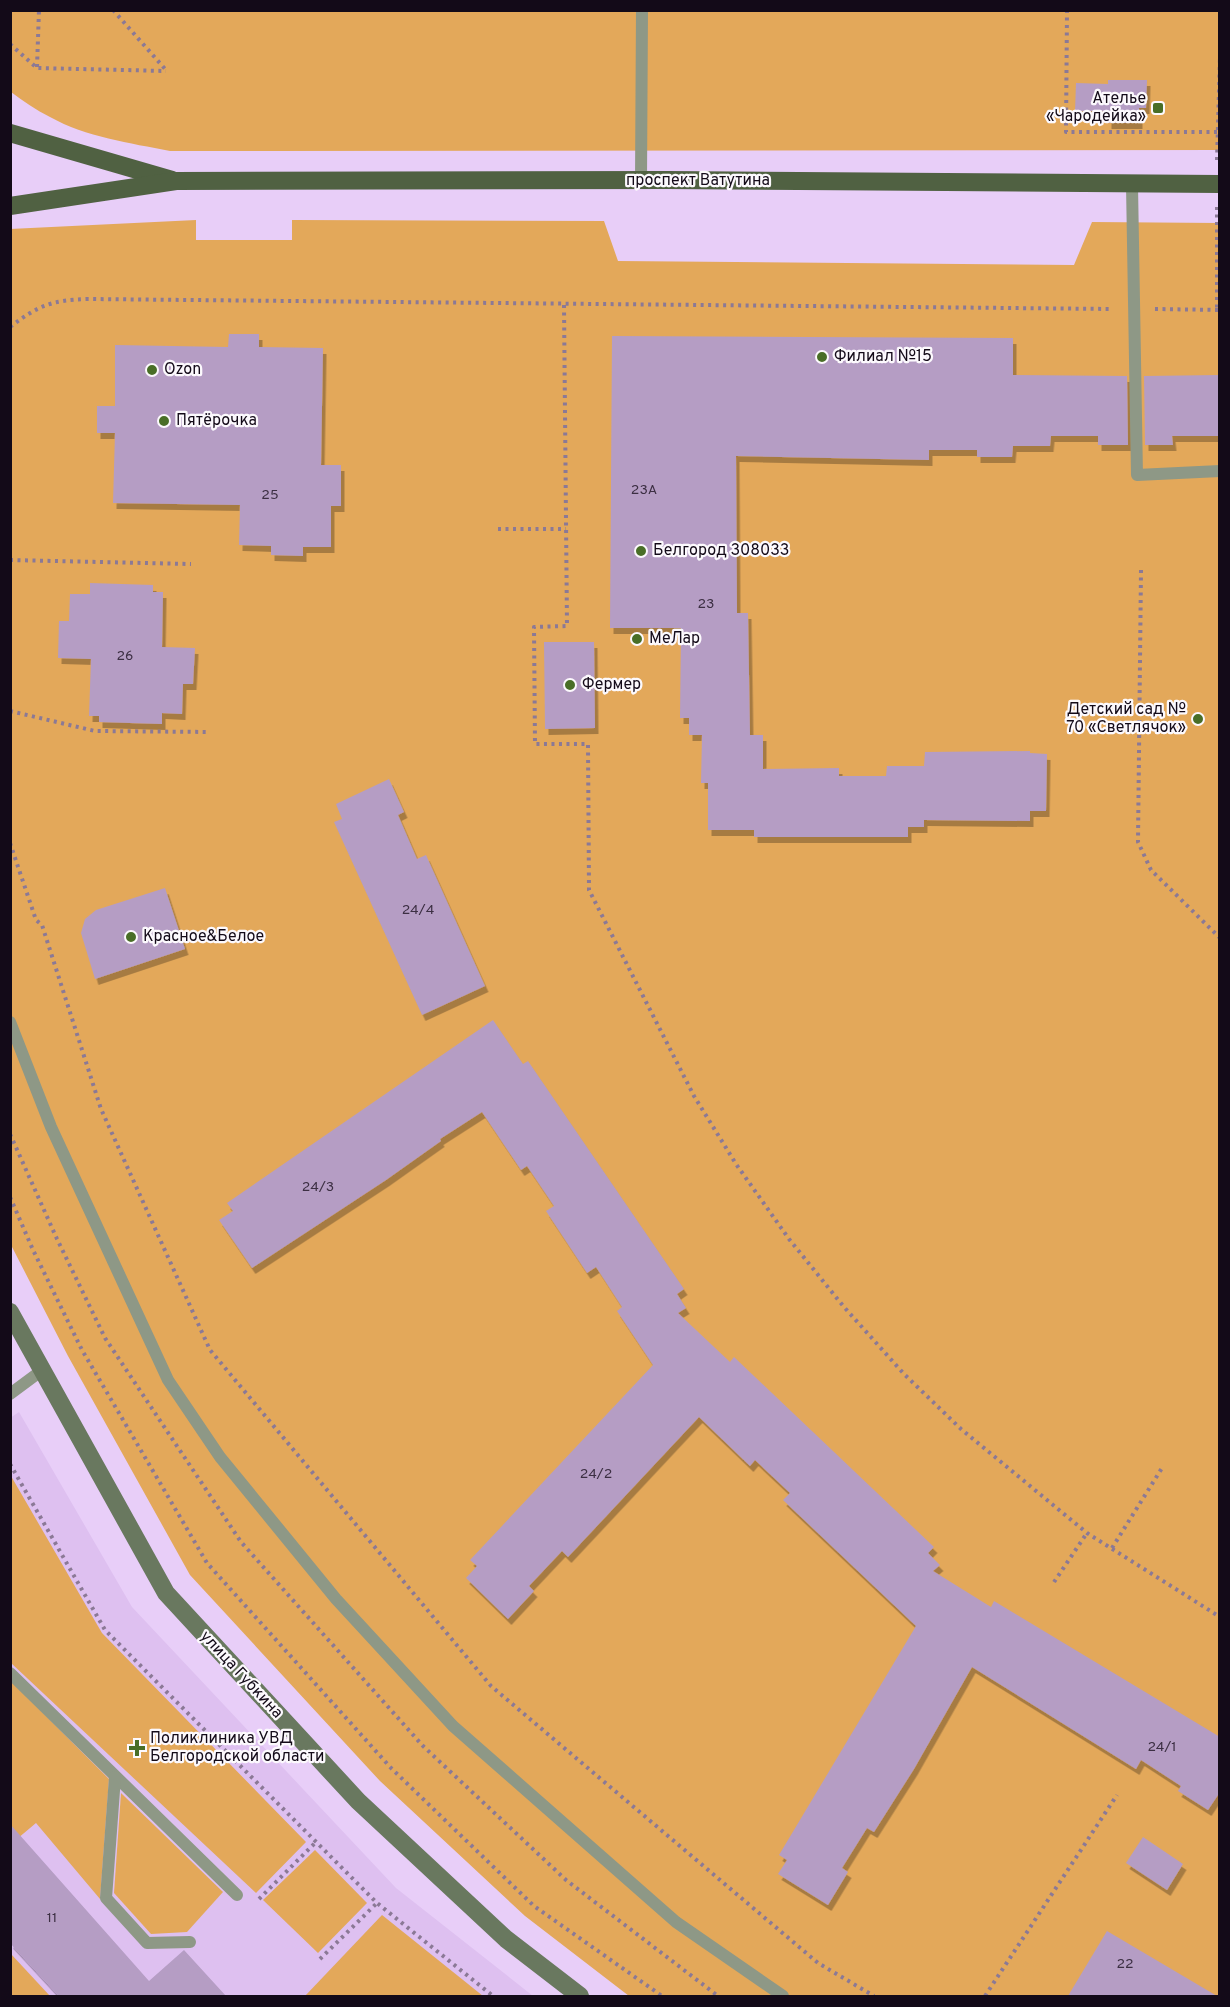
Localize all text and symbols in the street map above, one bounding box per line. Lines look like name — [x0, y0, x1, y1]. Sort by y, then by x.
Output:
place label: Ателье «Чародейка» — [1046, 89, 1146, 127]
marker: Ателье «Чародейка» — [1151, 101, 1165, 115]
street label: проспект Ватутина — [626, 171, 770, 191]
place label: Филиал №15 — [834, 347, 932, 367]
marker: Филиал №15 — [815, 350, 829, 364]
place label: Ozon — [164, 360, 201, 380]
marker: Ozon — [145, 363, 159, 377]
place label: Пятёрочка — [176, 411, 257, 431]
marker: Пятёрочка — [157, 414, 171, 428]
house number: 23А — [631, 482, 657, 499]
house number: 25 — [261, 487, 279, 504]
place label: Белгород 308033 — [653, 541, 789, 561]
marker: Белгород 308033 — [634, 544, 648, 558]
house number: 23 — [698, 596, 715, 613]
place label: МеЛар — [649, 629, 700, 649]
marker: МеЛар — [630, 632, 644, 646]
house number: 26 — [117, 648, 133, 665]
place label: Фермер — [582, 675, 641, 695]
marker: Фермер — [563, 678, 577, 692]
place label: Детский сад № 70 «Светлячок» — [1066, 700, 1186, 738]
marker: Детский сад № 70 «Светлячок» — [1191, 712, 1205, 726]
house number: 24/4 — [402, 902, 434, 919]
place label: Красное&Белое — [143, 927, 264, 947]
marker: Красное&Белое — [124, 930, 138, 944]
house number: 24/3 — [302, 1179, 334, 1196]
house number: 24/2 — [580, 1466, 612, 1483]
street label: улица Губкина — [195, 1627, 287, 1723]
place label: Поликлиника УВД Белгородской области — [150, 1729, 324, 1767]
marker: Поликлиника УВД Белгородской области — [128, 1739, 146, 1757]
house number: 24/1 — [1147, 1739, 1177, 1756]
house number: 11 — [47, 1910, 57, 1927]
house number: 22 — [1116, 1956, 1134, 1973]

